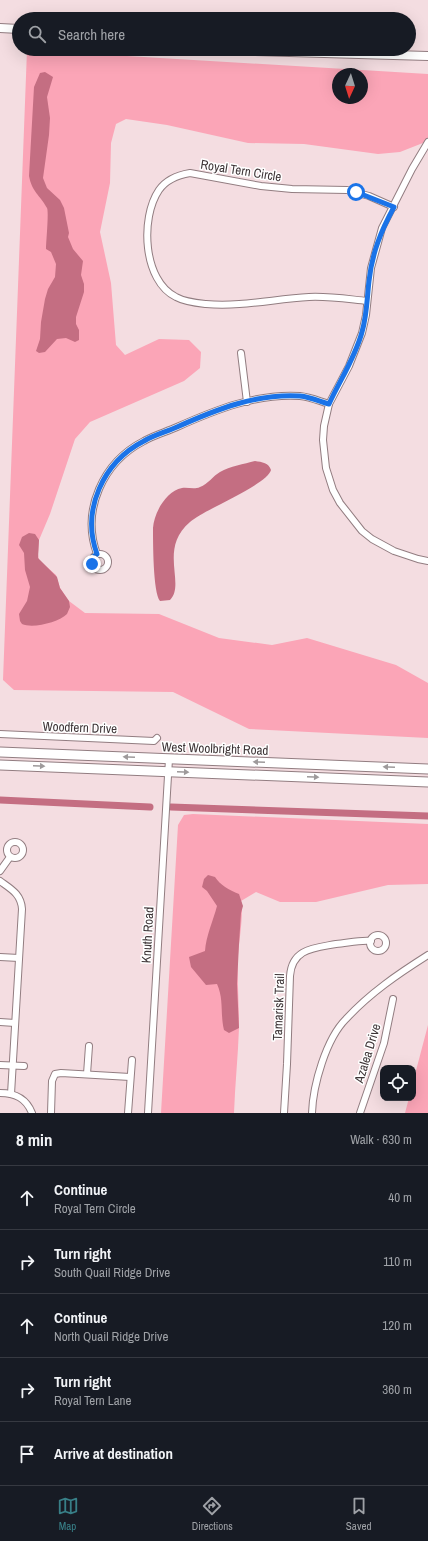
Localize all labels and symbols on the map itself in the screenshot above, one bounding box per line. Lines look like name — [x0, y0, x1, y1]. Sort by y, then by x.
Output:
north arrow — [332, 68, 368, 104]
street label: Royal Tern Circle — [199, 156, 283, 185]
route start — [347, 183, 365, 201]
route end — [83, 555, 101, 573]
street label: Woodfern Drive — [42, 718, 118, 737]
street label: West Woolbright Road — [161, 738, 269, 759]
one-way arrow — [122, 754, 135, 760]
one-way arrow — [253, 759, 265, 766]
one-way arrow — [33, 763, 45, 770]
one-way arrow — [383, 764, 395, 771]
one-way arrow — [177, 768, 189, 775]
one-way arrow — [307, 774, 320, 780]
street label: Knuth Road — [138, 906, 157, 964]
street label: Tamarisk Trail — [269, 973, 288, 1041]
street label: Azalea Drive — [350, 1021, 385, 1086]

